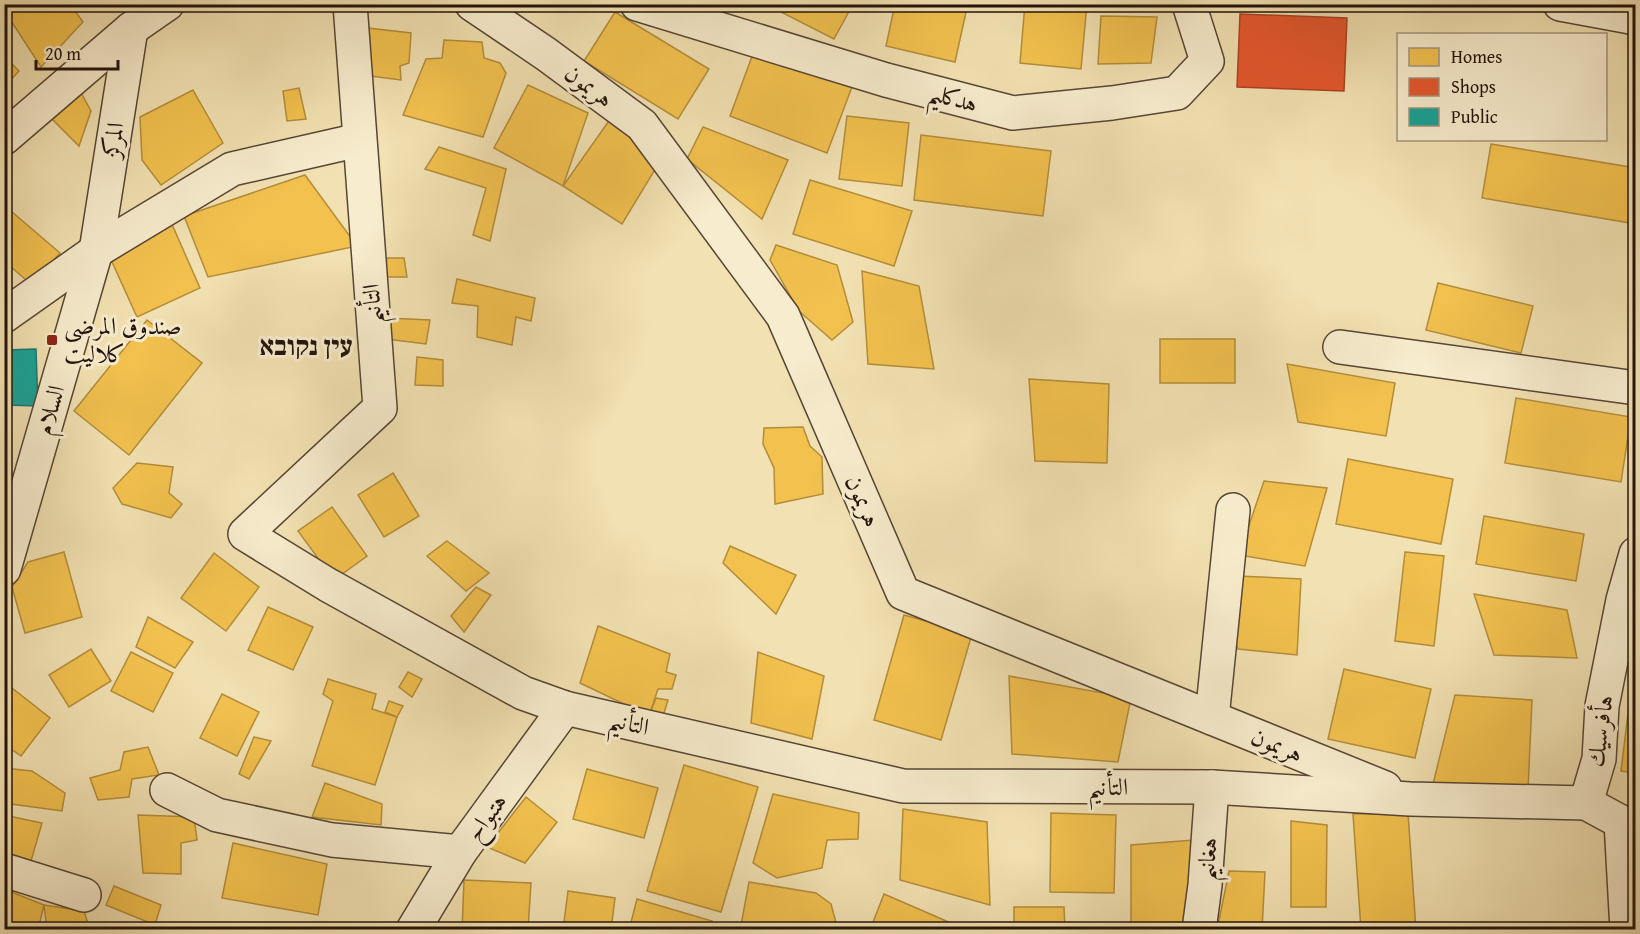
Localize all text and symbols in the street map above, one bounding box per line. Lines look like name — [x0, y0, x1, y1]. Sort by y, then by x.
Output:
scale bar — [36, 33, 118, 71]
legend — [1397, 33, 1607, 141]
text: 20 m — [45, 40, 81, 67]
text: Homes — [1451, 43, 1502, 70]
street label: هريمون — [557, 55, 621, 116]
text: Shops — [1451, 73, 1496, 100]
street label: هدكليم — [923, 74, 982, 128]
text: Public — [1451, 103, 1498, 130]
street label: المركز — [92, 120, 133, 163]
street label: التأنيم — [353, 282, 397, 325]
place label: صندوق المرضى كلاليت — [64, 308, 182, 371]
district label: עין נקובא — [260, 325, 353, 365]
marker: صندوق المرضى كلاليت — [45, 333, 59, 347]
street label: السلام — [26, 381, 77, 440]
street label: هريمون — [837, 469, 890, 532]
street label: هأفرسيك — [1577, 693, 1622, 769]
street label: التأنيم — [604, 701, 653, 751]
street label: هريمون — [1246, 718, 1309, 771]
street label: التأنيم — [1088, 769, 1128, 811]
street label: هتبواح — [456, 785, 518, 850]
street label: هغانيم — [1187, 836, 1233, 883]

